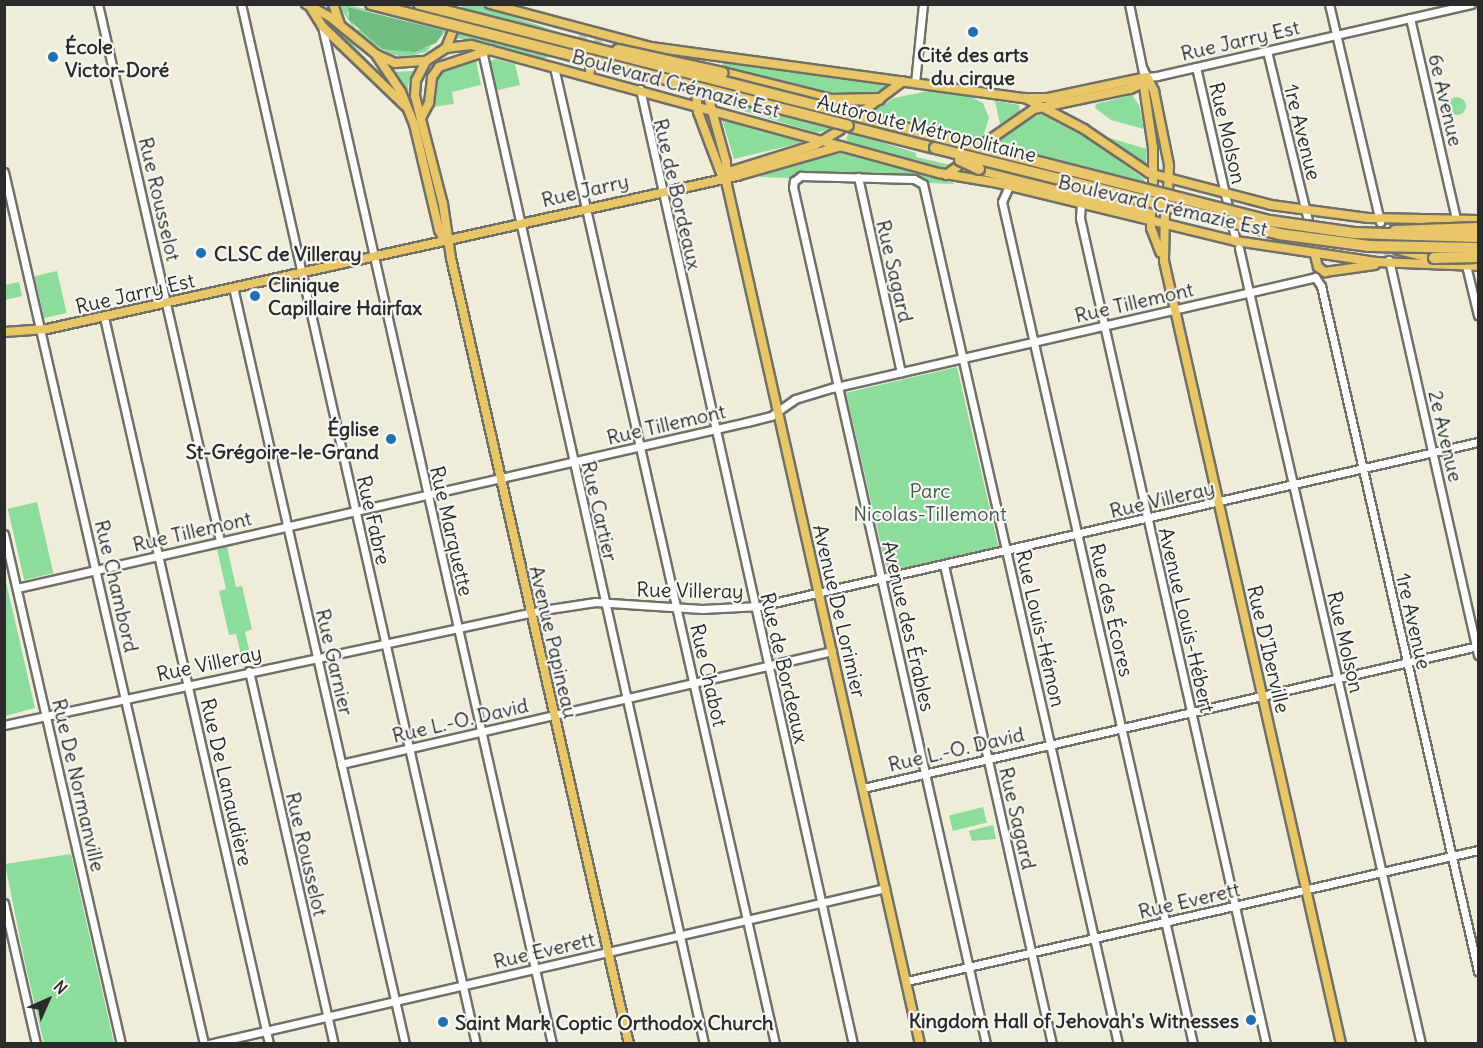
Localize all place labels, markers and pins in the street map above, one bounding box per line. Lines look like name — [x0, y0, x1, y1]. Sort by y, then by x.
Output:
marker: Cité des arts du cirque — [966, 25, 980, 39]
place label: École Victor-Doré — [65, 34, 169, 81]
place label: Cité des arts du cirque — [917, 42, 1029, 89]
marker: École Victor-Doré — [46, 50, 60, 64]
place label: CLSC de Villeray — [214, 241, 362, 265]
marker: CLSC de Villeray — [192, 244, 210, 262]
place label: Clinique Capillaire Hairfax — [268, 272, 422, 319]
marker: Clinique Capillaire Hairfax — [246, 287, 264, 305]
place label: Église St-Grégoire-le-Grand — [186, 416, 379, 463]
marker: Église St-Grégoire-le-Grand — [384, 432, 398, 446]
place label: Kingdom Hall of Jehovah's Witnesses — [909, 1008, 1239, 1032]
place label: Saint Mark Coptic Orthodox Church — [455, 1010, 774, 1034]
marker: Kingdom Hall of Jehovah's Witnesses — [1244, 1013, 1258, 1027]
marker: Saint Mark Coptic Orthodox Church — [436, 1015, 450, 1029]

